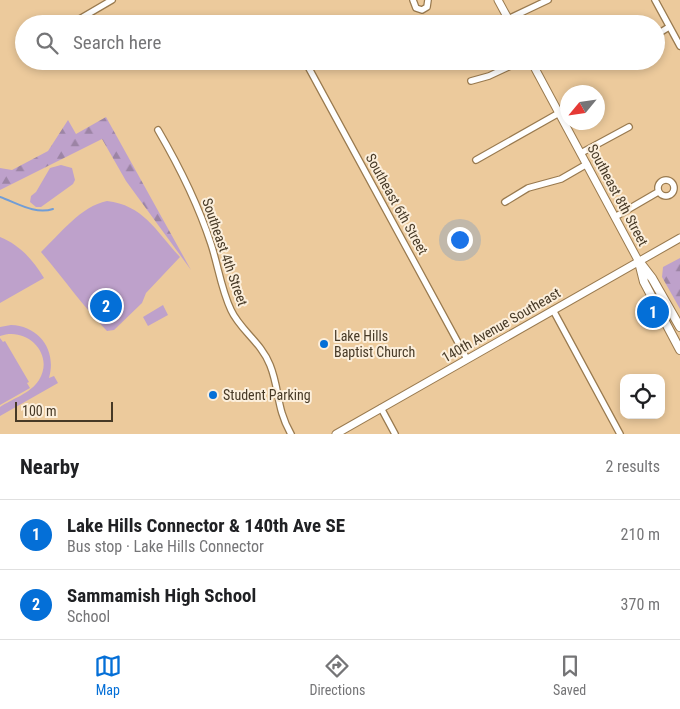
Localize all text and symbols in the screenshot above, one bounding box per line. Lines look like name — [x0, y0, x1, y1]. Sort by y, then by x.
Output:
search box — [15, 15, 665, 70]
icon: search — [33, 29, 61, 57]
text: Search here — [73, 31, 161, 54]
north arrow — [560, 85, 605, 130]
street label: Southeast 8th Street — [584, 141, 652, 249]
street label: Southeast 6th Street — [363, 151, 431, 257]
street label: Southeast 4th Street — [199, 196, 251, 308]
your location — [447, 227, 473, 253]
street label: 140th Avenue Southeast — [439, 285, 563, 365]
pin: 2 — [90, 287, 122, 325]
pin: 1 — [637, 293, 669, 331]
place label: Lake Hills Baptist Church — [334, 328, 415, 360]
marker: Lake Hills Baptist Church — [318, 338, 330, 350]
map controls — [620, 374, 665, 419]
button: locate — [620, 374, 665, 419]
place label: Student Parking — [223, 387, 311, 403]
marker: Student Parking — [207, 389, 219, 401]
scale bar — [15, 399, 112, 422]
text: 100 m — [22, 403, 57, 419]
text: Nearby — [20, 455, 79, 479]
text: 2 results — [605, 457, 660, 476]
text: Lake Hills Connector & 140th Ave SE — [67, 514, 345, 537]
text: 1 — [32, 525, 40, 544]
text: 210 m — [621, 525, 660, 544]
text: Bus stop · Lake Hills Connector — [67, 537, 264, 556]
text: Sammamish High School — [67, 584, 256, 607]
text: 2 — [32, 595, 40, 614]
text: 370 m — [621, 595, 660, 614]
text: School — [67, 607, 110, 626]
tab: Map — [94, 652, 122, 698]
tab: Directions — [309, 652, 365, 698]
tab: Saved — [553, 652, 586, 698]

